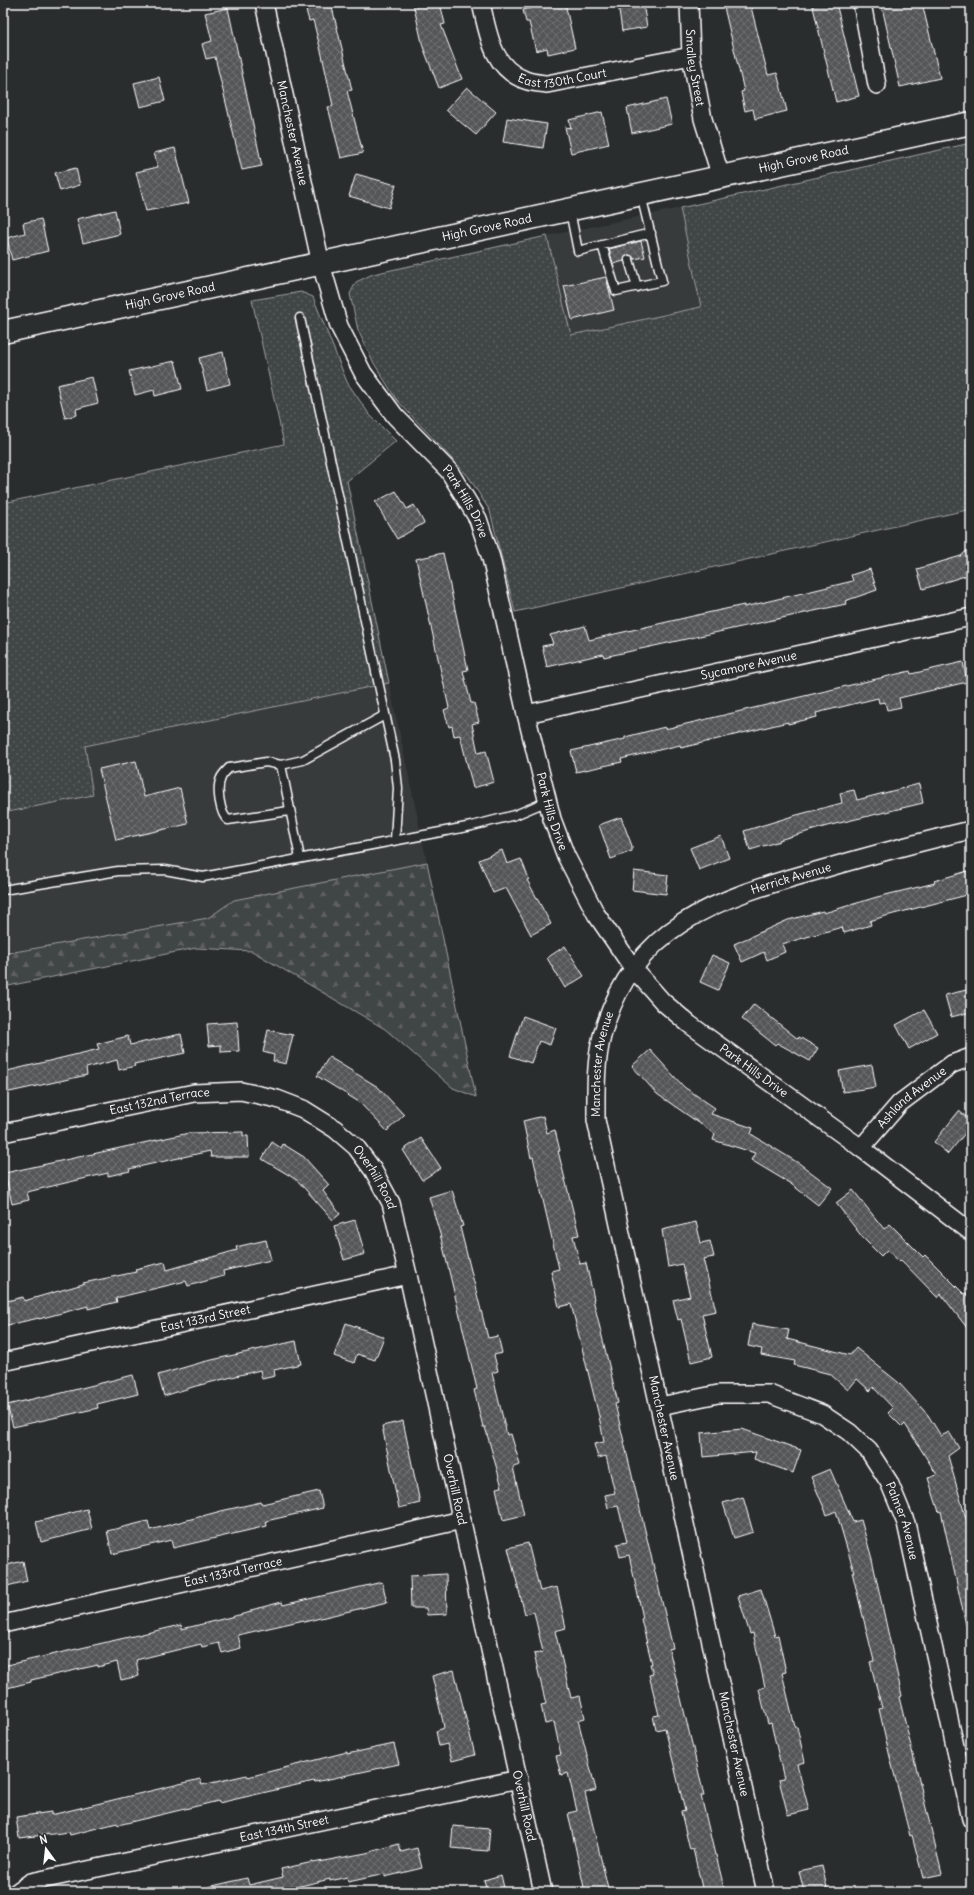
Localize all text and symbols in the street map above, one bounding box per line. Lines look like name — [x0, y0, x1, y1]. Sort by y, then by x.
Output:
street label: Smalley Street — [683, 29, 708, 107]
street label: East 130th Court — [515, 65, 608, 91]
street label: Manchester Avenue — [274, 79, 312, 187]
street label: High Grove Road — [757, 142, 850, 176]
street label: High Grove Road — [441, 210, 533, 244]
street label: High Grove Road — [124, 278, 216, 312]
street label: Park Hills Drive — [440, 461, 492, 540]
street label: Sycamore Avenue — [699, 647, 798, 683]
street label: Park Hills Drive — [534, 770, 571, 853]
street label: Herrick Avenue — [749, 859, 833, 897]
street label: Manchester Avenue — [588, 1009, 616, 1117]
street label: Park Hills Drive — [717, 1040, 791, 1100]
street label: Ashland Avenue — [874, 1063, 949, 1131]
street label: East 132nd Terrace — [108, 1084, 210, 1118]
street label: Overhill Road — [350, 1142, 400, 1210]
street label: East 133rd Street — [159, 1301, 251, 1335]
street label: Manchester Avenue — [646, 1374, 683, 1482]
street label: Overhill Road — [440, 1452, 470, 1526]
street label: Palmer Avenue — [883, 1479, 922, 1561]
street label: East 133rd Terrace — [183, 1553, 283, 1590]
street label: Manchester Avenue — [716, 1690, 753, 1798]
street label: Overhill Road — [510, 1769, 540, 1843]
street label: East 134th Street — [238, 1811, 330, 1845]
north arrow — [26, 1829, 66, 1869]
text: N — [38, 1832, 49, 1847]

